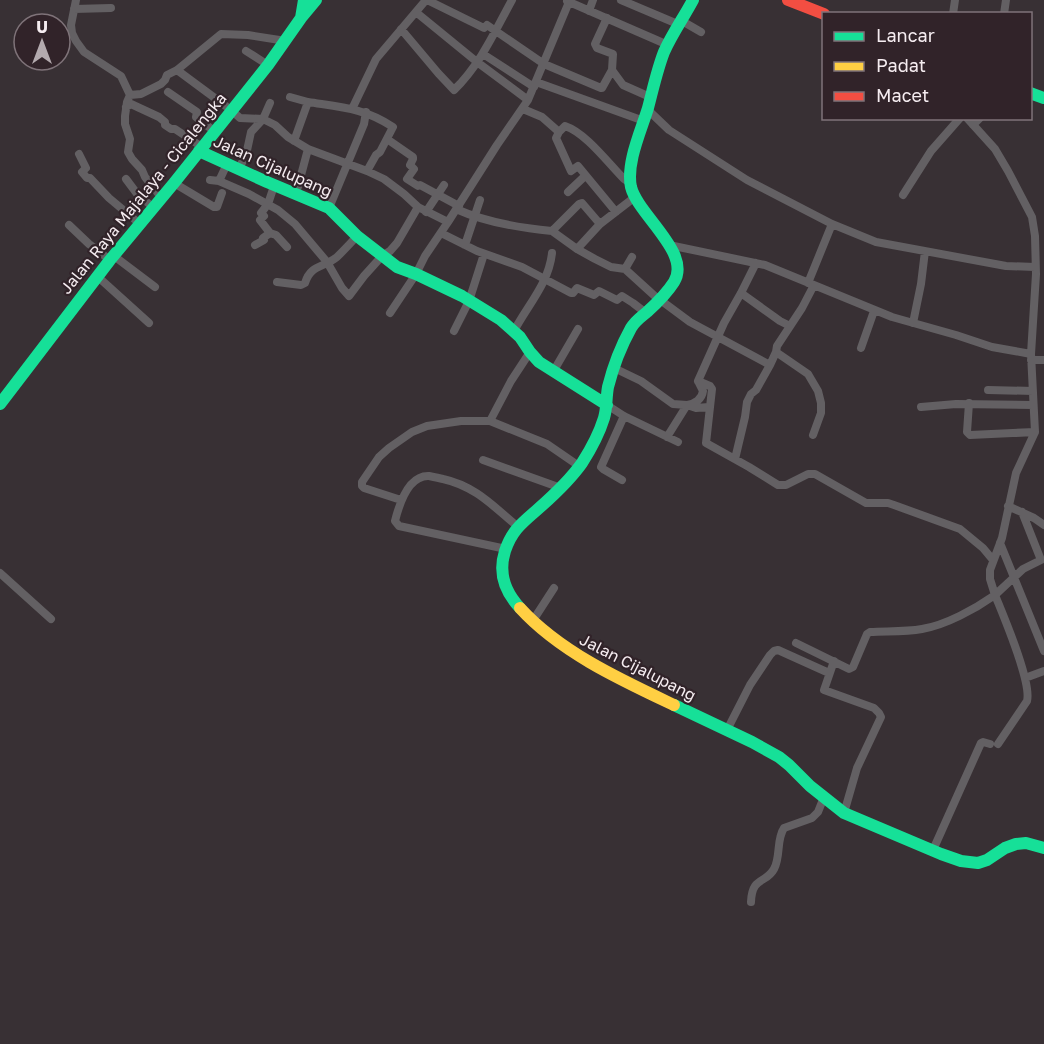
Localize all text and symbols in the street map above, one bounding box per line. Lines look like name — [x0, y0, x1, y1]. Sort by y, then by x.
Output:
north arrow — [12, 12, 72, 72]
legend — [822, 12, 1032, 120]
text: U — [36, 17, 48, 37]
text: Lancar — [876, 24, 935, 46]
text: Padat — [876, 54, 926, 76]
text: Macet — [876, 84, 929, 106]
street label: Jalan Raya Majalaya - Cicalengka — [56, 88, 230, 298]
street label: Jalan Cijalupang — [211, 131, 335, 201]
street label: Jalan Cijalupang — [577, 629, 699, 705]

